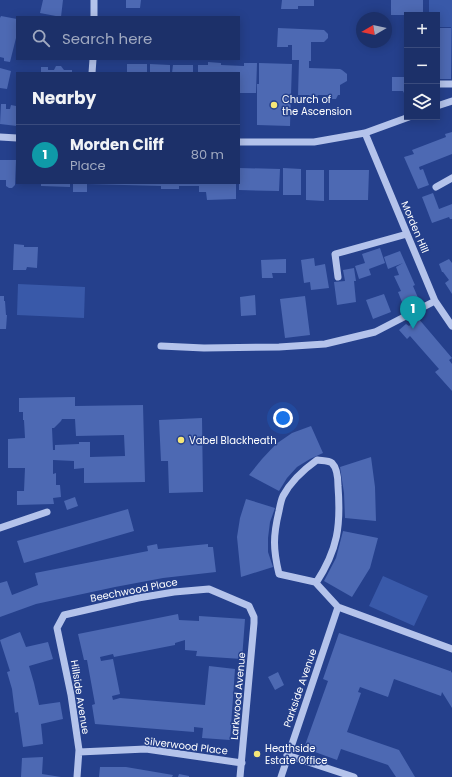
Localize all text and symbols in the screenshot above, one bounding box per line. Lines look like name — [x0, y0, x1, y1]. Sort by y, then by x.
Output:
north arrow — [356, 12, 392, 48]
map controls — [404, 12, 440, 120]
button: + — [404, 12, 440, 48]
search box — [16, 16, 240, 60]
icon: search — [30, 27, 52, 49]
text: Search here — [62, 28, 152, 49]
button: − — [404, 48, 440, 84]
button: layers — [404, 84, 440, 120]
text: Nearby — [32, 86, 96, 110]
place label: Church of the Ascension — [282, 92, 352, 119]
marker: Church of the Ascension — [269, 100, 279, 110]
text: Morden Cliff — [70, 134, 164, 155]
text: 1 — [43, 145, 47, 164]
text: 80 m — [191, 145, 224, 164]
text: Place — [70, 156, 105, 175]
street label: Morden Hill — [397, 199, 433, 255]
pin: 1 — [400, 296, 426, 329]
your location — [273, 408, 293, 428]
place label: Vabel Blackheath — [189, 433, 277, 448]
marker: Vabel Blackheath — [176, 435, 186, 445]
street label: Beechwood Place — [89, 574, 179, 606]
street label: Parkside Avenue — [280, 647, 320, 729]
street label: Larkwood Avenue — [227, 652, 249, 740]
street label: Hillside Avenue — [67, 659, 93, 735]
street label: Silverwood Place — [143, 733, 229, 759]
place label: Heathside Estate Office — [265, 741, 327, 768]
marker: Heathside Estate Office — [252, 749, 262, 759]

